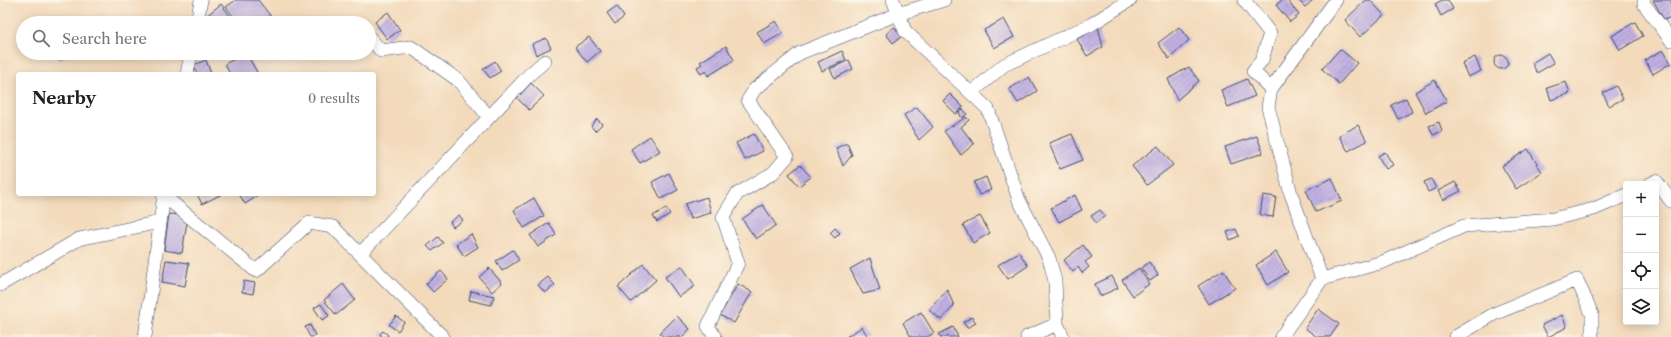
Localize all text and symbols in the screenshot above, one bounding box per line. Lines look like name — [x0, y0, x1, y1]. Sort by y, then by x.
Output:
search box — [16, 16, 376, 60]
icon: search — [30, 27, 52, 49]
text: Search here — [62, 29, 147, 48]
text: Nearby — [32, 88, 96, 108]
text: 0 results — [308, 90, 360, 106]
map controls — [1623, 181, 1659, 325]
button: + — [1623, 181, 1659, 217]
button: − — [1623, 217, 1659, 253]
button: locate — [1623, 253, 1659, 289]
button: layers — [1623, 289, 1659, 325]

